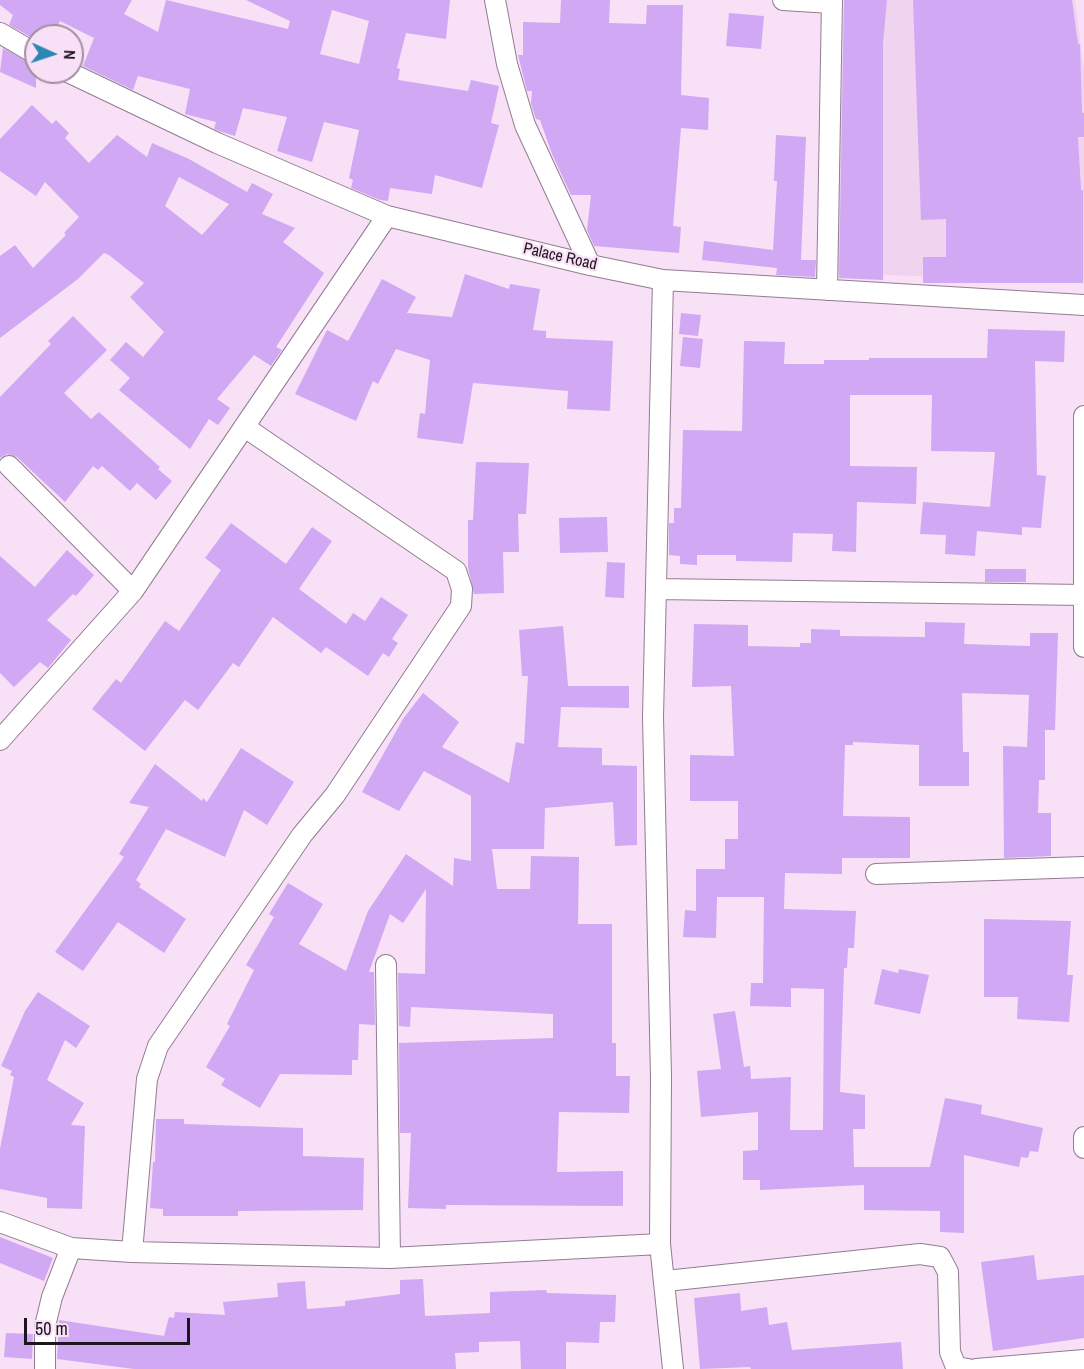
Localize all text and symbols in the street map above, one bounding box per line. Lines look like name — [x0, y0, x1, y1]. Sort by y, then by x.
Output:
north arrow — [24, 24, 84, 84]
text: N — [59, 50, 81, 60]
street label: Palace Road — [521, 239, 599, 275]
scale bar — [27, 1306, 194, 1344]
text: 50 m — [35, 1316, 68, 1341]

